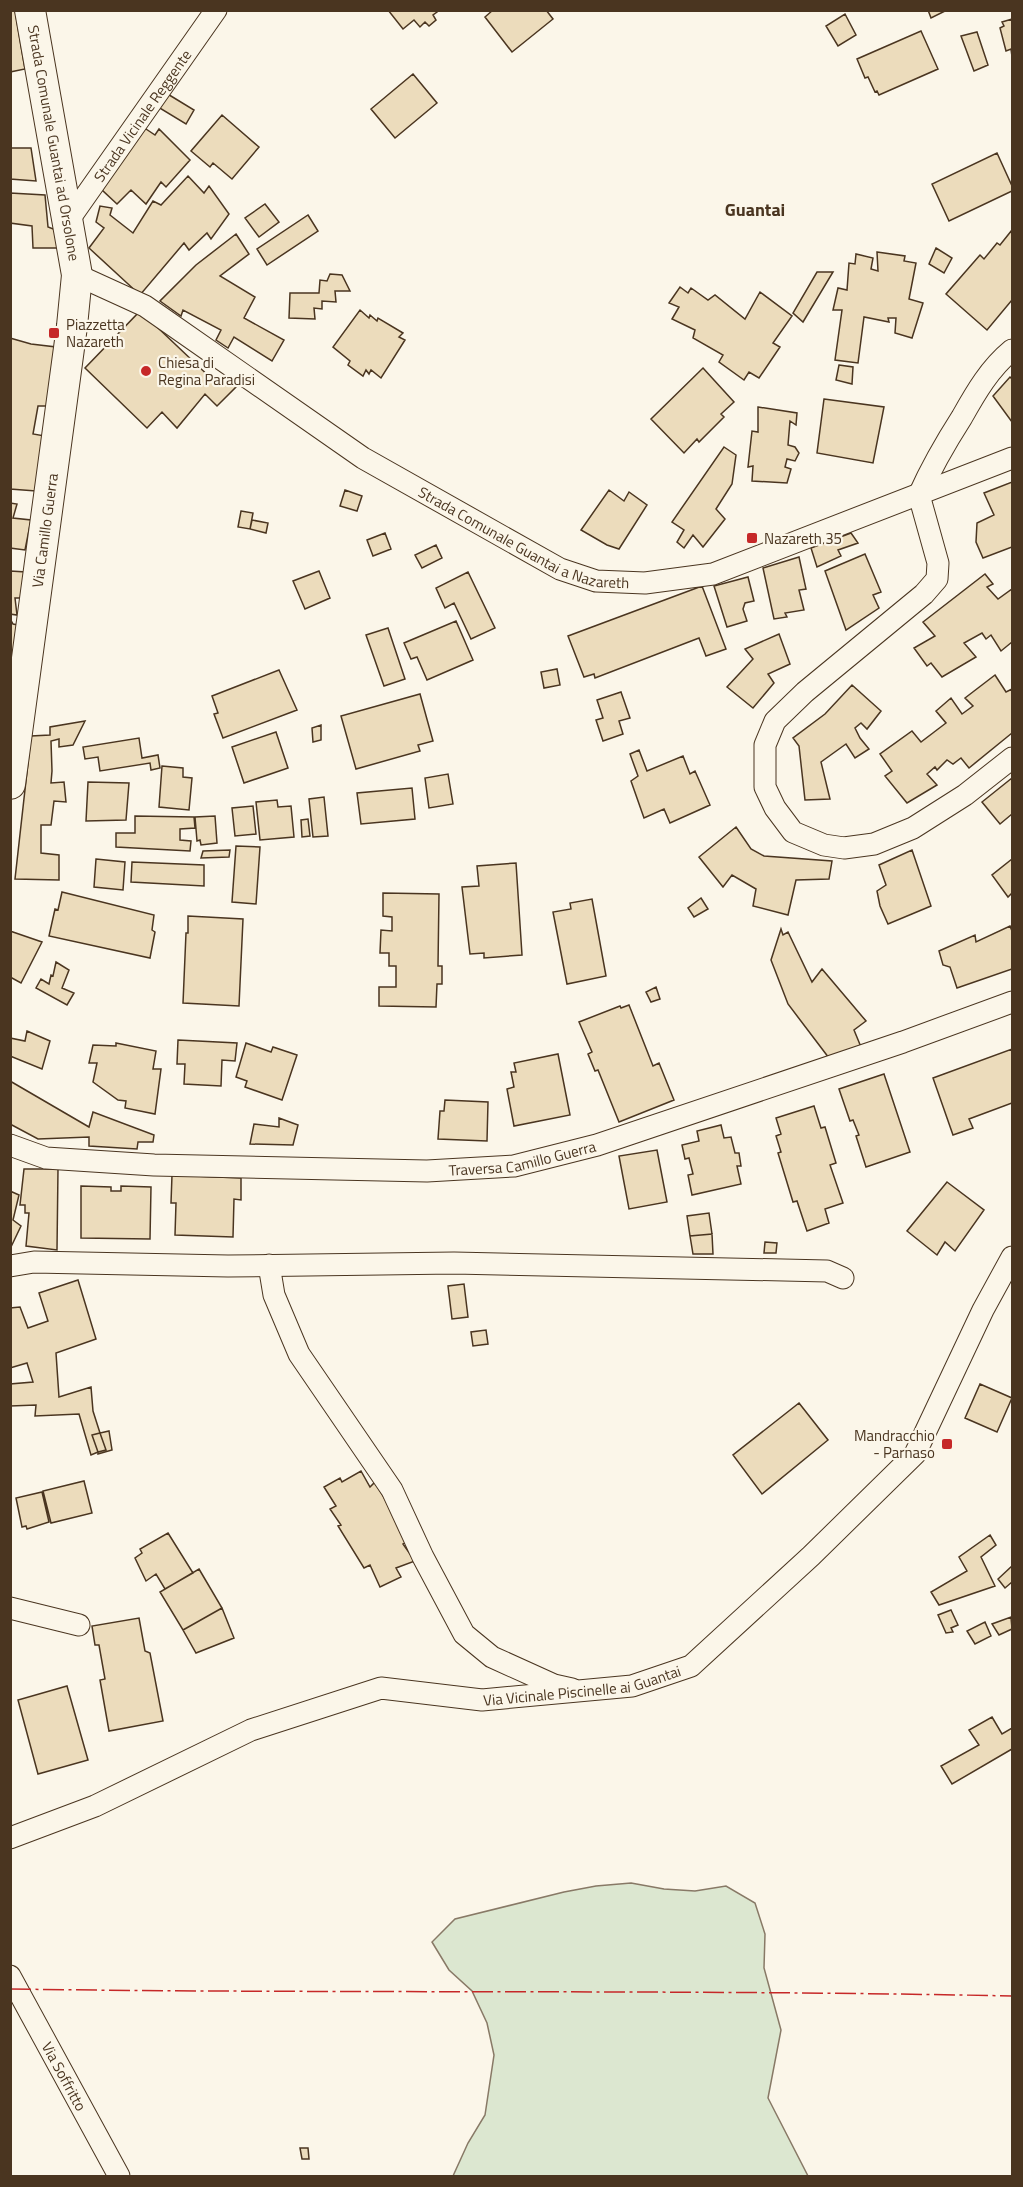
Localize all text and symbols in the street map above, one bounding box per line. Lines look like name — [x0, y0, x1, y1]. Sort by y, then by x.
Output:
street label: Strada Comunale Guantai ad Orsolone — [22, 23, 86, 263]
street label: Strada Vicinale Reggente — [88, 44, 197, 186]
district label: Guantai — [725, 196, 785, 223]
place label: Piazzetta Nazareth — [66, 313, 125, 353]
marker: Piazzetta Nazareth — [47, 326, 61, 340]
place label: Chiesa di Regina Paradisi — [158, 351, 255, 391]
marker: Chiesa di Regina Paradisi — [139, 364, 153, 378]
street label: Via Camillo Guerra — [25, 471, 64, 589]
street label: Strada Comunale Guantai a Nazareth — [414, 480, 630, 594]
place label: Nazareth 35 — [764, 527, 842, 550]
marker: Nazareth 35 — [745, 531, 759, 545]
street label: Traversa Camillo Guerra — [448, 1134, 599, 1181]
place label: Mandracchio - Parnaso — [854, 1424, 935, 1464]
marker: Mandracchio - Parnaso — [940, 1437, 954, 1451]
street label: Via Vicinale Piscinelle ai Guantai — [482, 1659, 684, 1711]
street label: Via Soffritto — [36, 2037, 93, 2115]

